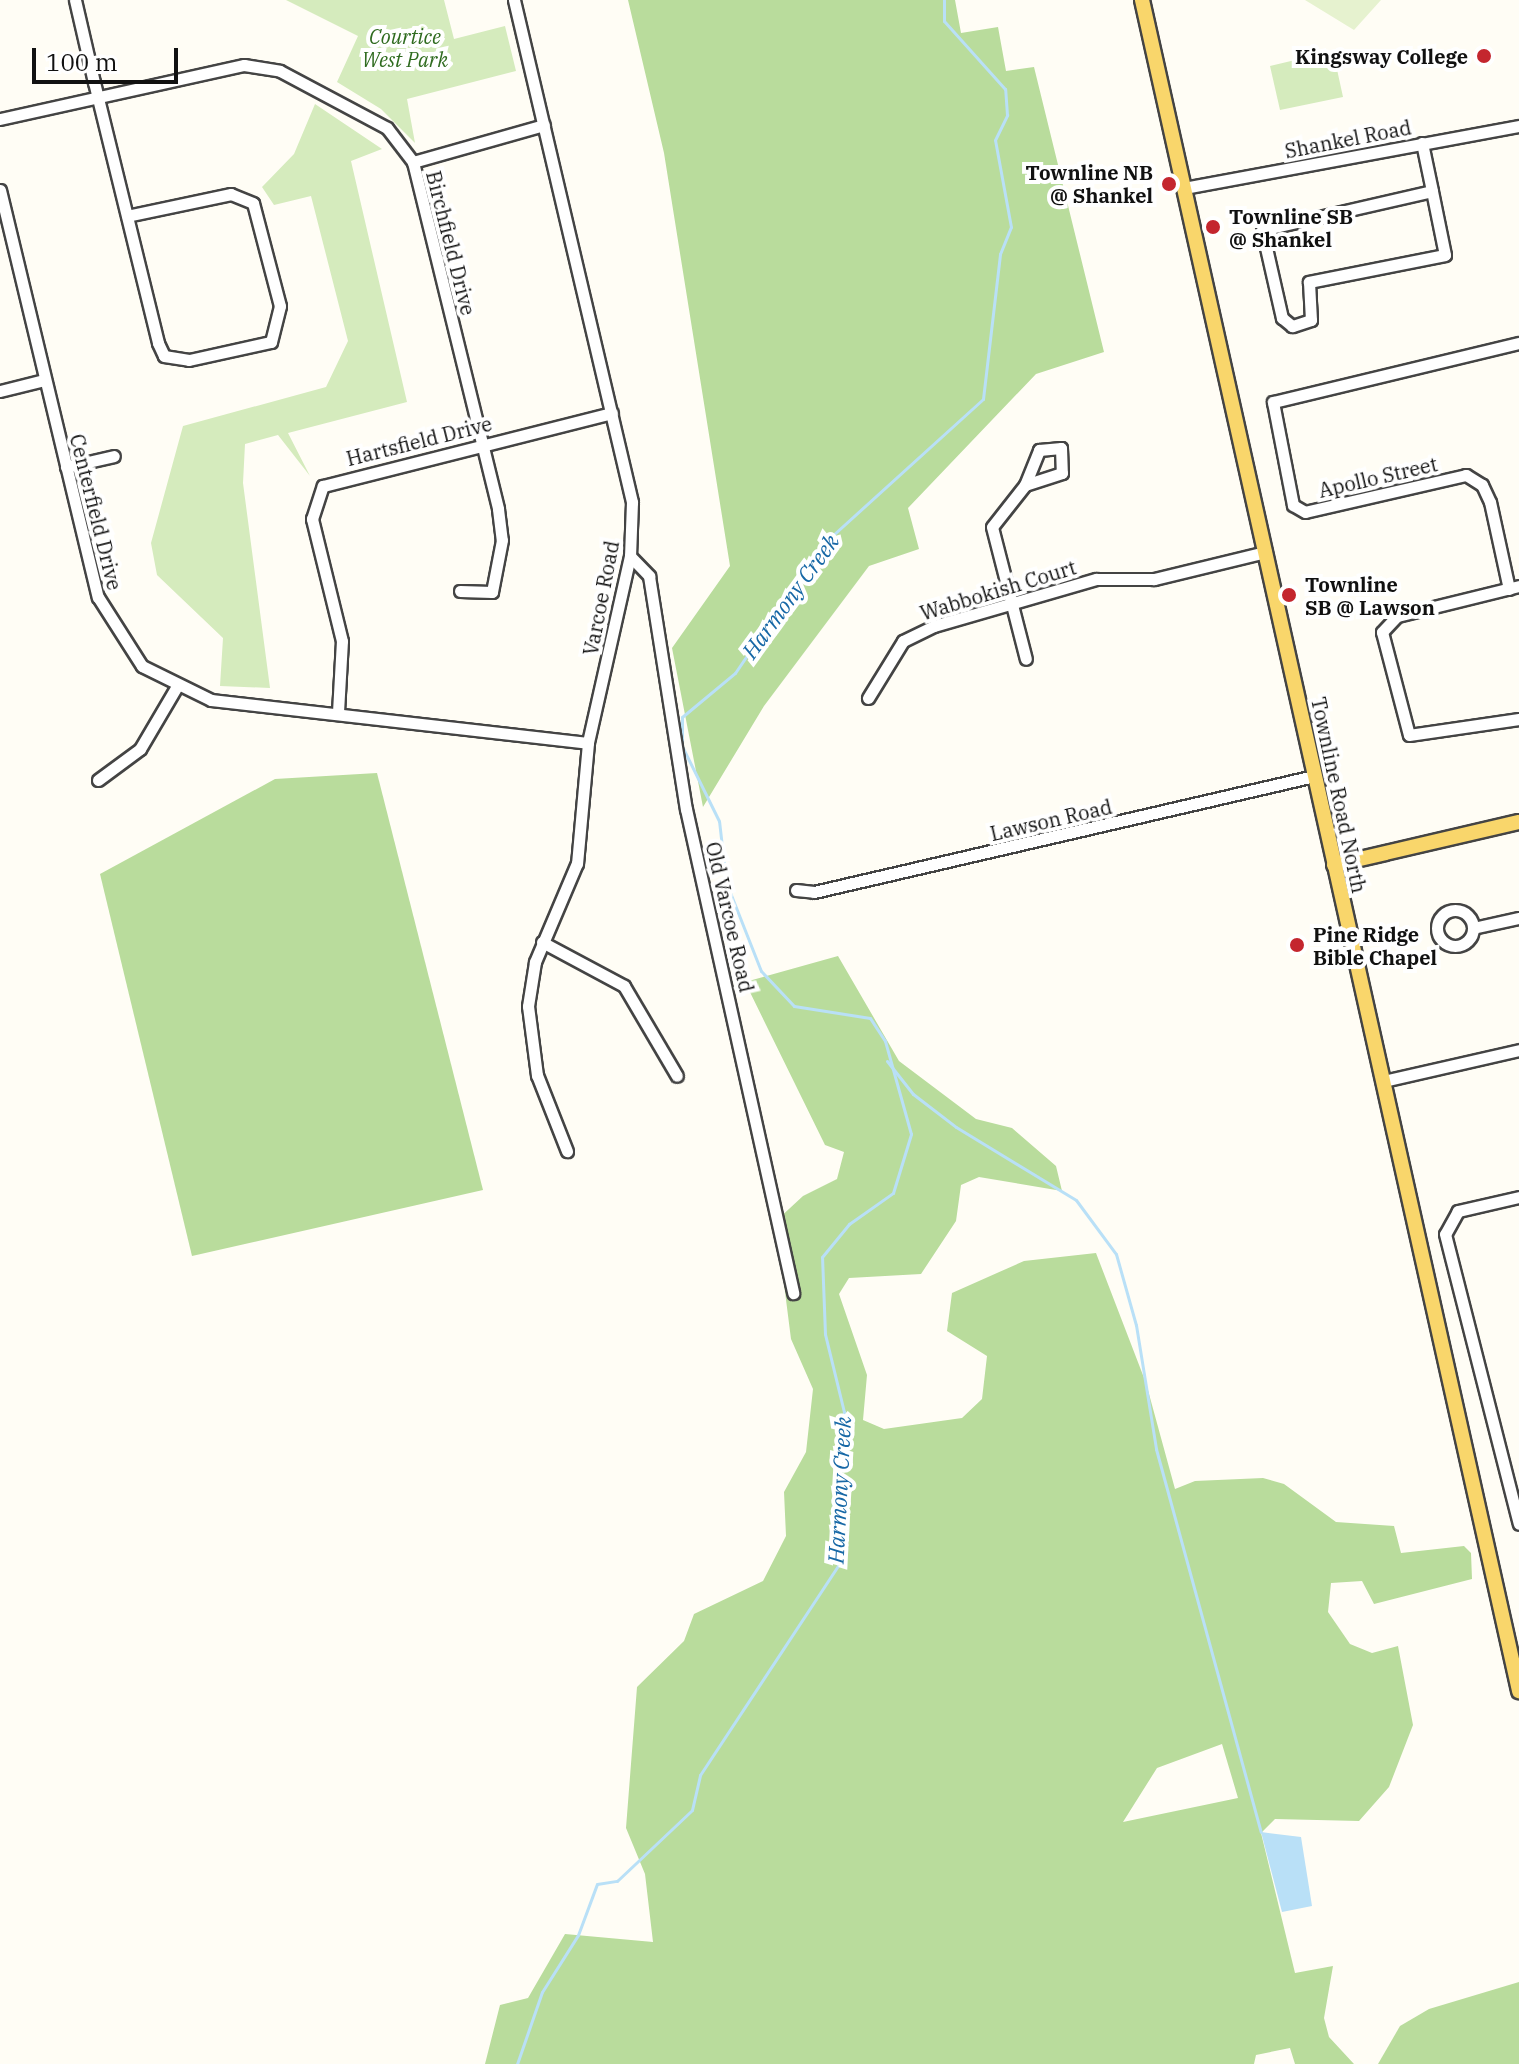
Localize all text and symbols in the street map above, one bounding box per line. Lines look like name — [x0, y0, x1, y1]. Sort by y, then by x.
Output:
park label: Courtice West Park — [362, 25, 448, 72]
scale bar — [36, 32, 182, 82]
place label: Kingsway College — [1295, 44, 1468, 68]
text: 100 m — [46, 46, 118, 78]
marker: Kingsway College — [1475, 47, 1493, 65]
street label: Shankel Road — [1283, 115, 1413, 163]
place label: Townline NB @ Shankel — [1026, 160, 1153, 207]
street label: Birchfield Drive — [421, 168, 481, 318]
marker: Townline NB @ Shankel — [1160, 175, 1178, 193]
place label: Townline SB @ Shankel — [1229, 204, 1353, 251]
marker: Townline SB @ Shankel — [1204, 218, 1222, 236]
street label: Hartsfield Drive — [344, 411, 494, 471]
street label: Centerfield Drive — [65, 432, 127, 592]
street label: Apollo Street — [1316, 452, 1440, 502]
water label: Harmony Creek — [736, 529, 844, 663]
street label: Varcoe Road — [578, 539, 624, 657]
street label: Wabbokish Court — [917, 555, 1079, 625]
place label: Townline SB @ Lawson — [1305, 572, 1435, 619]
marker: Townline SB @ Lawson — [1280, 586, 1298, 604]
street label: Townline Road North — [1307, 695, 1371, 895]
street label: Lawson Road — [988, 794, 1114, 846]
street label: Old Varcoe Road — [701, 839, 759, 995]
place label: Pine Ridge Bible Chapel — [1313, 922, 1437, 969]
marker: Pine Ridge Bible Chapel — [1288, 936, 1306, 954]
water label: Harmony Creek — [822, 1416, 856, 1564]

